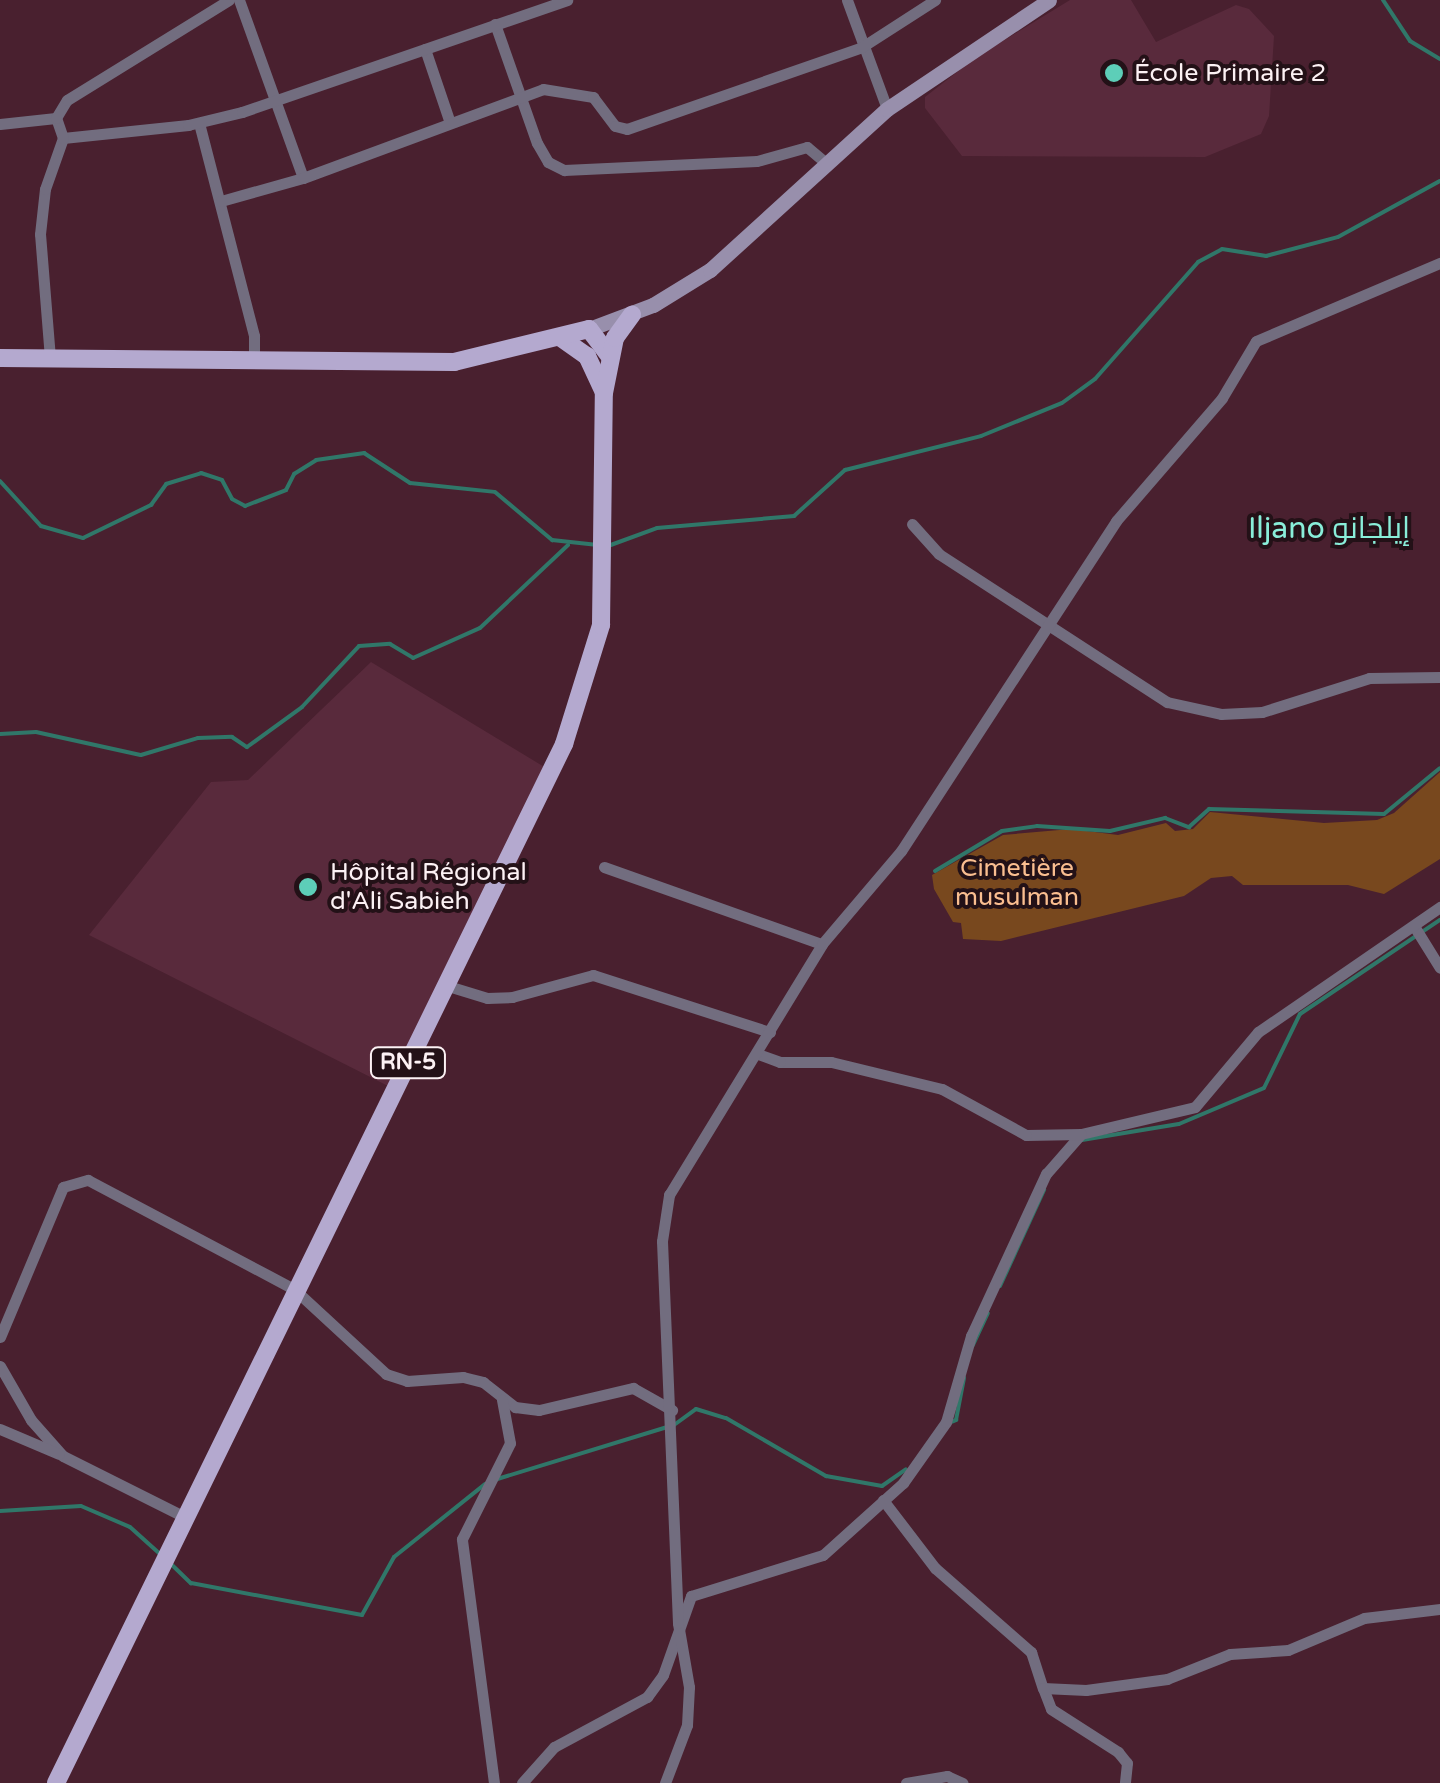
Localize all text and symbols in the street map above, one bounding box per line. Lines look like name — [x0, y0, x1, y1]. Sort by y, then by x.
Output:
place label: École Primaire 2 — [1134, 58, 1326, 88]
marker: École Primaire 2 — [1103, 62, 1125, 84]
district label: Iljano إيلجانو — [1248, 511, 1410, 547]
park label: Cimetière musulman — [955, 854, 1079, 913]
place label: Hôpital Régional d'Ali Sabieh — [330, 858, 527, 917]
marker: Hôpital Régional d'Ali Sabieh — [295, 874, 321, 900]
road number: RN-5 — [368, 1046, 448, 1080]

